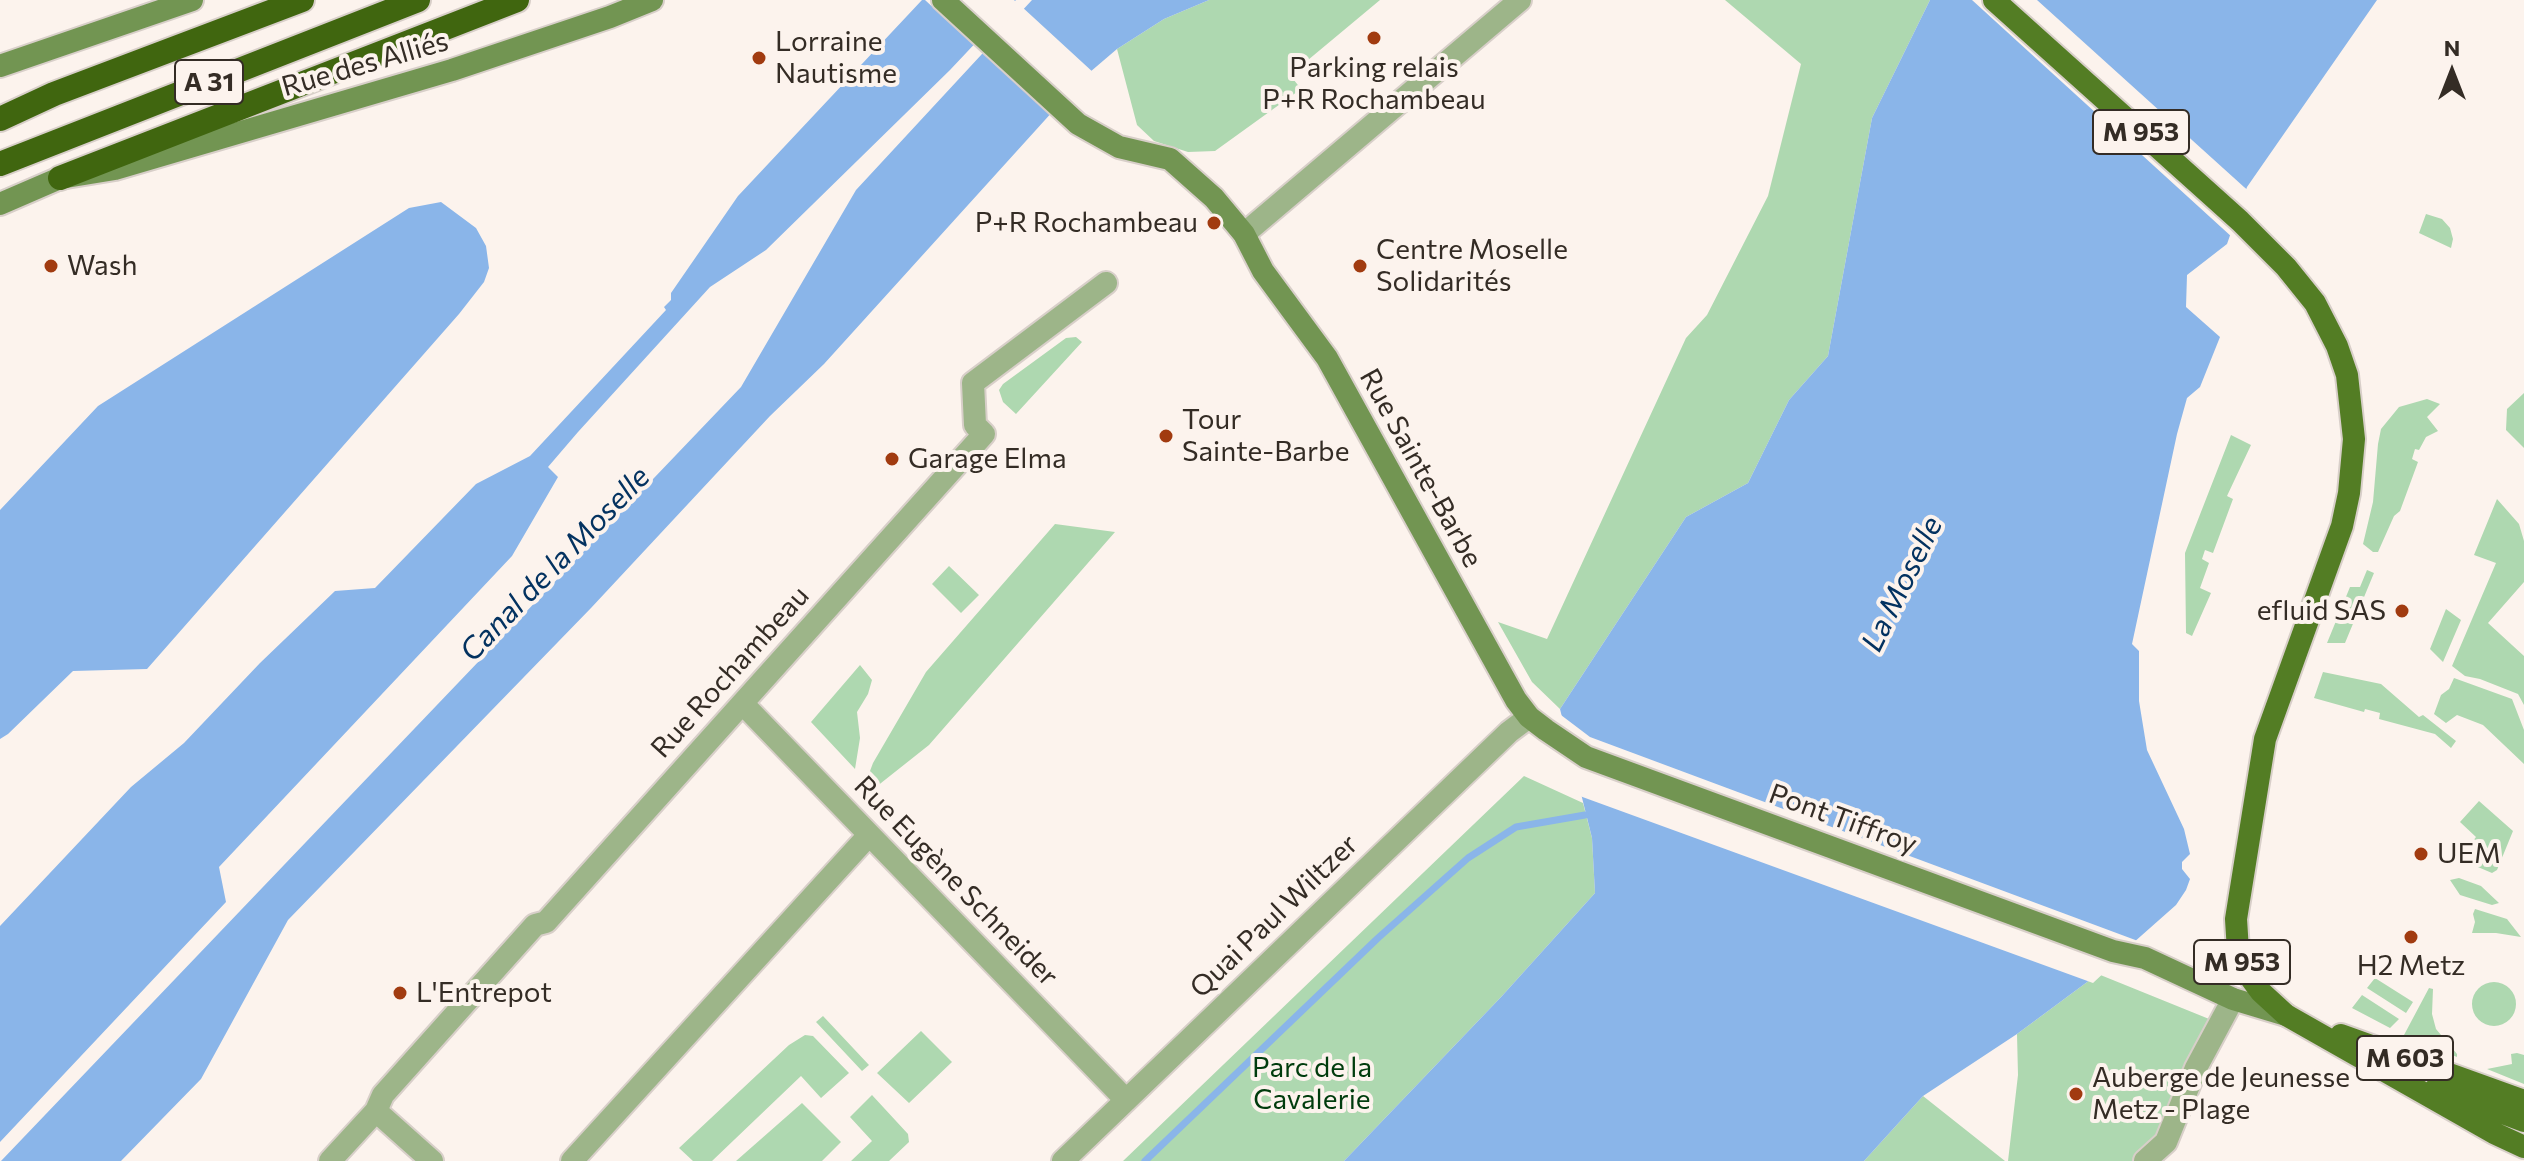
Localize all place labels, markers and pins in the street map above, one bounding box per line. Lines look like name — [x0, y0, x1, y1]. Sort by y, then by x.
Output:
place label: Lorraine Nautisme — [775, 25, 897, 91]
marker: Parking relais P+R Rochambeau — [1365, 29, 1383, 47]
marker: Lorraine Nautisme — [750, 49, 768, 67]
place label: Parking relais P+R Rochambeau — [1262, 51, 1486, 117]
place label: P+R Rochambeau — [975, 206, 1198, 240]
marker: P+R Rochambeau — [1205, 214, 1223, 232]
place label: Centre Moselle Solidarités — [1376, 233, 1568, 299]
place label: Wash — [67, 249, 138, 283]
marker: Wash — [42, 257, 60, 275]
marker: Centre Moselle Solidarités — [1351, 257, 1369, 275]
place label: Tour Sainte-Barbe — [1182, 403, 1349, 469]
marker: Tour Sainte-Barbe — [1157, 427, 1175, 445]
place label: Garage Elma — [908, 442, 1067, 476]
marker: Garage Elma — [883, 450, 901, 468]
place label: efluid SAS — [2257, 594, 2386, 628]
marker: efluid SAS — [2393, 602, 2411, 620]
place label: UEM — [2437, 837, 2501, 871]
marker: UEM — [2412, 845, 2430, 863]
marker: H2 Metz — [2402, 928, 2420, 946]
place label: H2 Metz — [2357, 949, 2465, 983]
place label: L'Entrepot — [416, 976, 552, 1010]
marker: L'Entrepot — [391, 984, 409, 1002]
place label: Auberge de Jeunesse Metz - Plage — [2092, 1061, 2350, 1127]
marker: Auberge de Jeunesse Metz - Plage — [2067, 1085, 2085, 1103]

